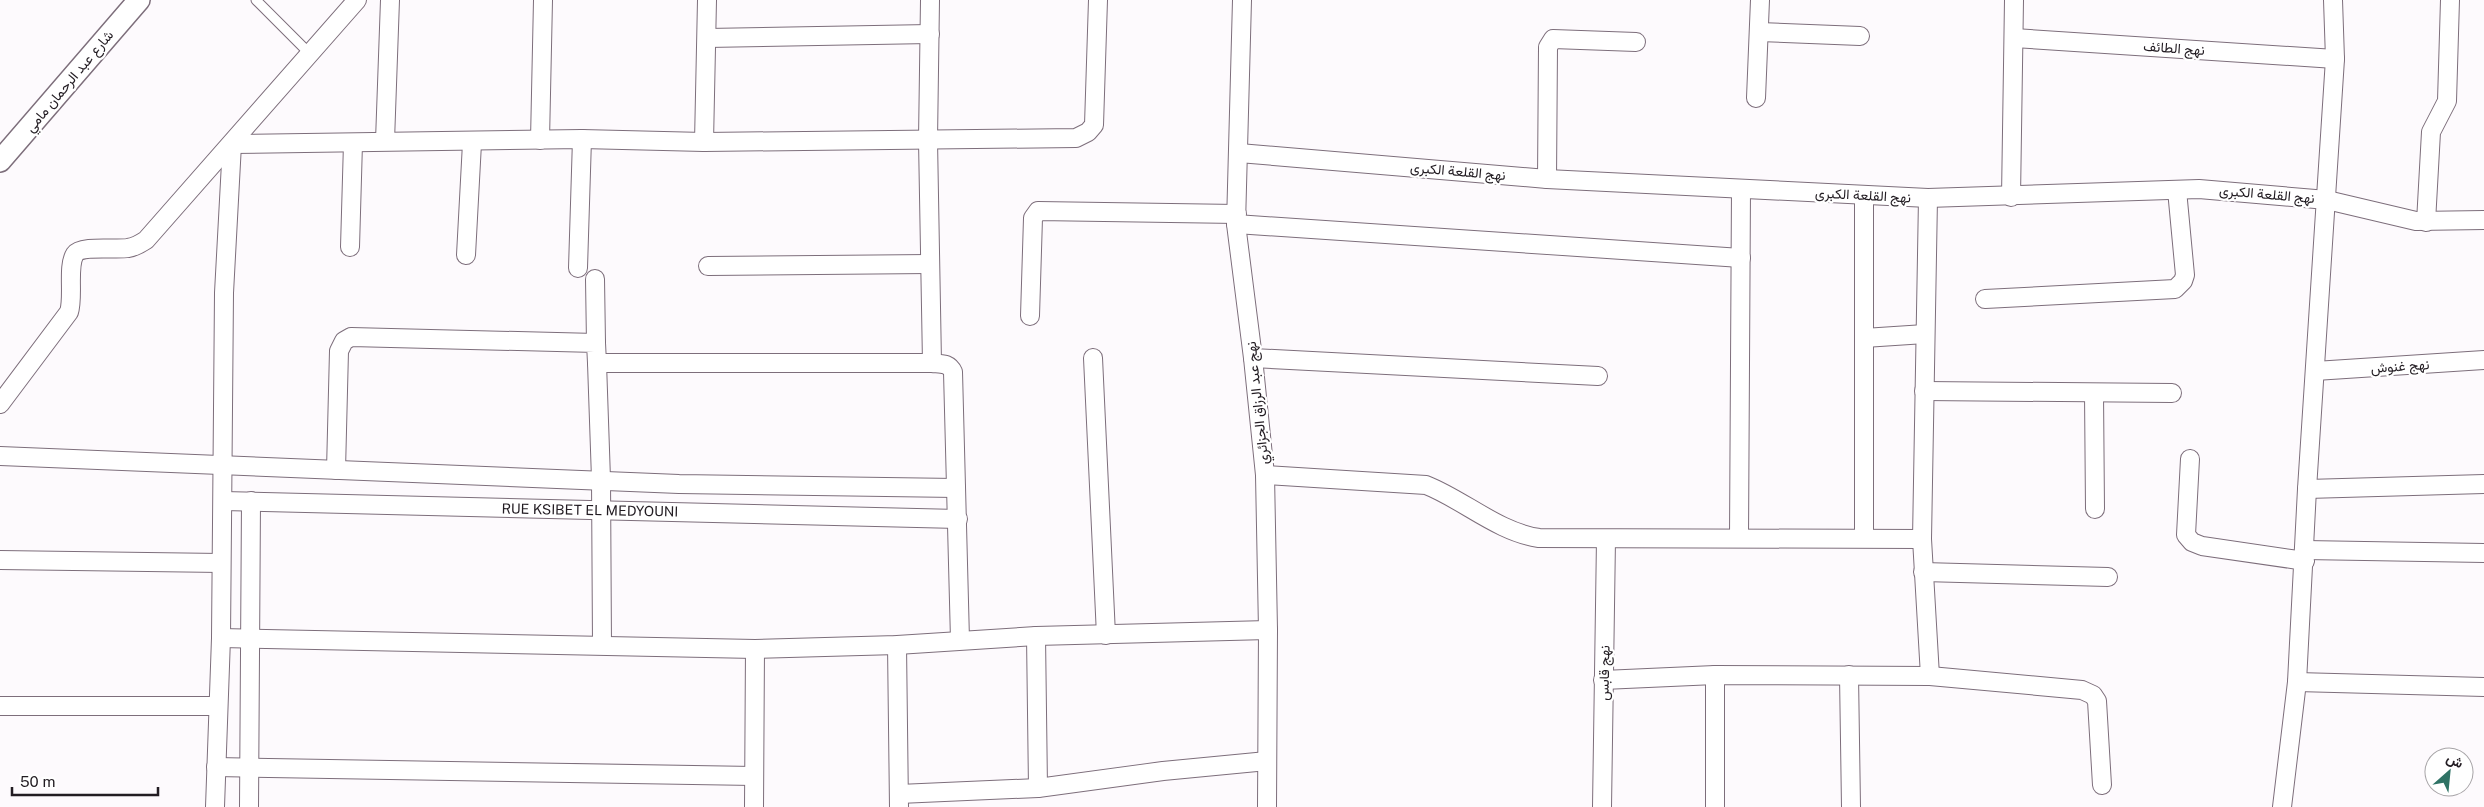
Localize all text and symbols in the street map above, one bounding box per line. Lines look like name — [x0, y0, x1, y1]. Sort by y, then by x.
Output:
street label: شارع عبد الرحمان مامي — [22, 27, 119, 138]
street label: نهج الطائف — [2142, 38, 2205, 61]
street label: نهج القلعة الكبرى — [1409, 159, 1506, 186]
street label: نهج القلعة الكبرى — [2218, 182, 2315, 209]
street label: نهج القلعة الكبرى — [1815, 185, 1911, 208]
street label: نهج عبد الرزاق الجزائري — [1243, 340, 1275, 465]
street label: نهج غنوش — [2370, 356, 2430, 379]
street label: RUE KSIBET EL MEDYOUNI — [502, 500, 678, 520]
street label: نهج قابس — [1596, 645, 1615, 701]
north arrow — [2424, 747, 2474, 797]
text: ش — [2443, 749, 2466, 772]
scale bar — [12, 764, 159, 796]
text: 50 m — [20, 773, 55, 790]

